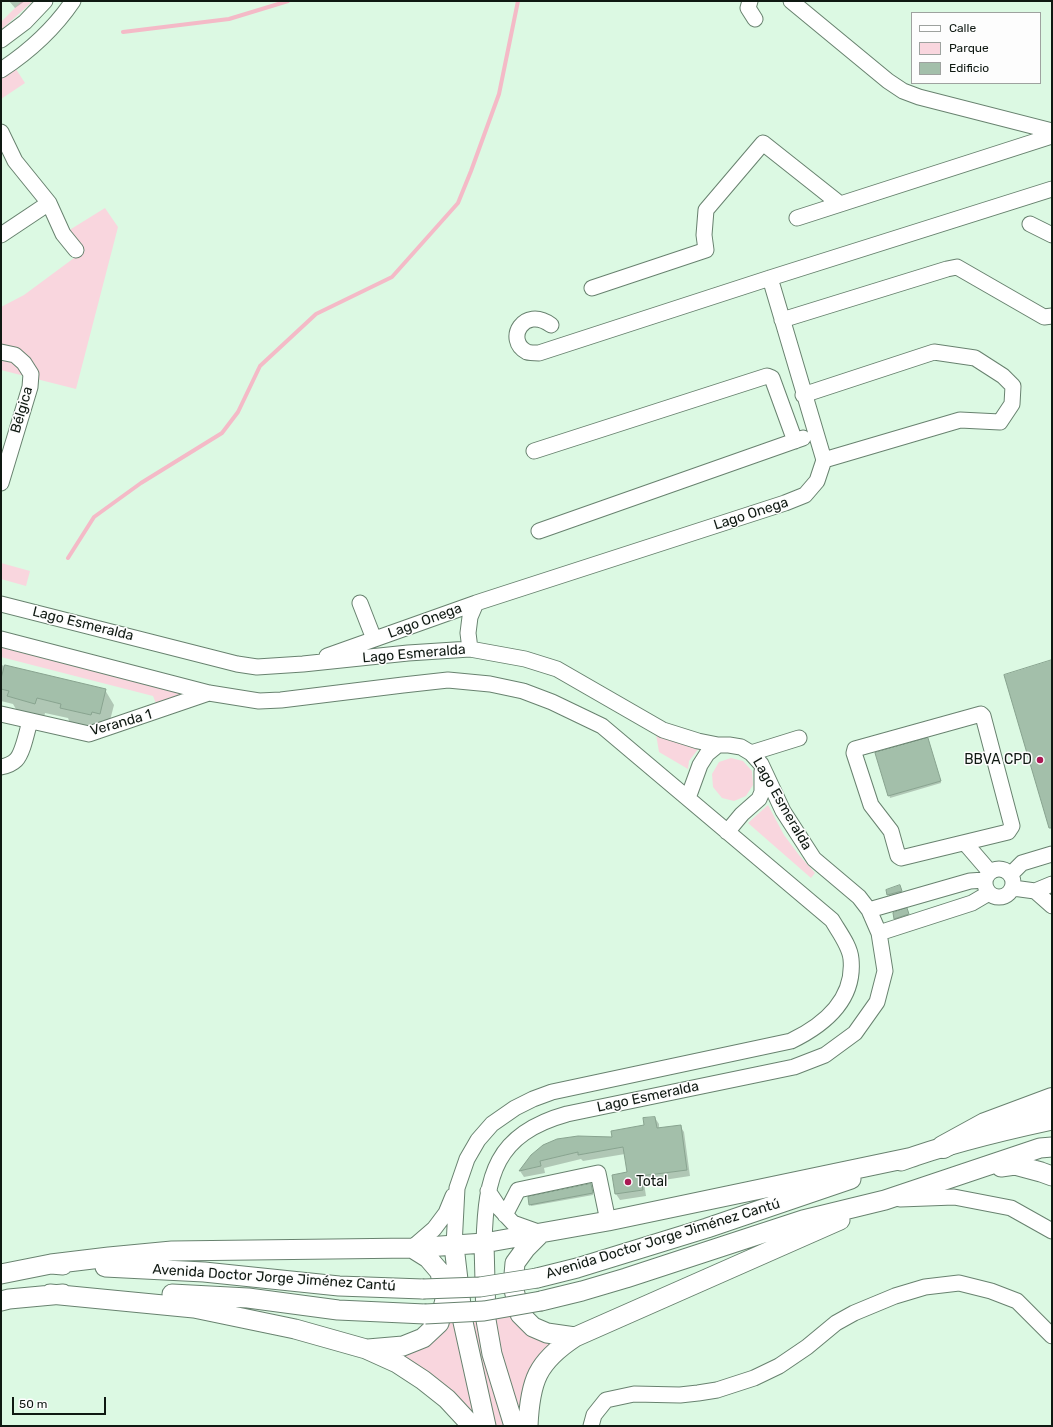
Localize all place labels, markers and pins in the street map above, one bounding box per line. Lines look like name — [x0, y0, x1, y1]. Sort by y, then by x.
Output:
place label: BBVA CPD — [964, 752, 1032, 768]
marker: BBVA CPD — [1035, 755, 1045, 765]
place label: Total — [636, 1174, 667, 1190]
marker: Total — [623, 1177, 633, 1187]

